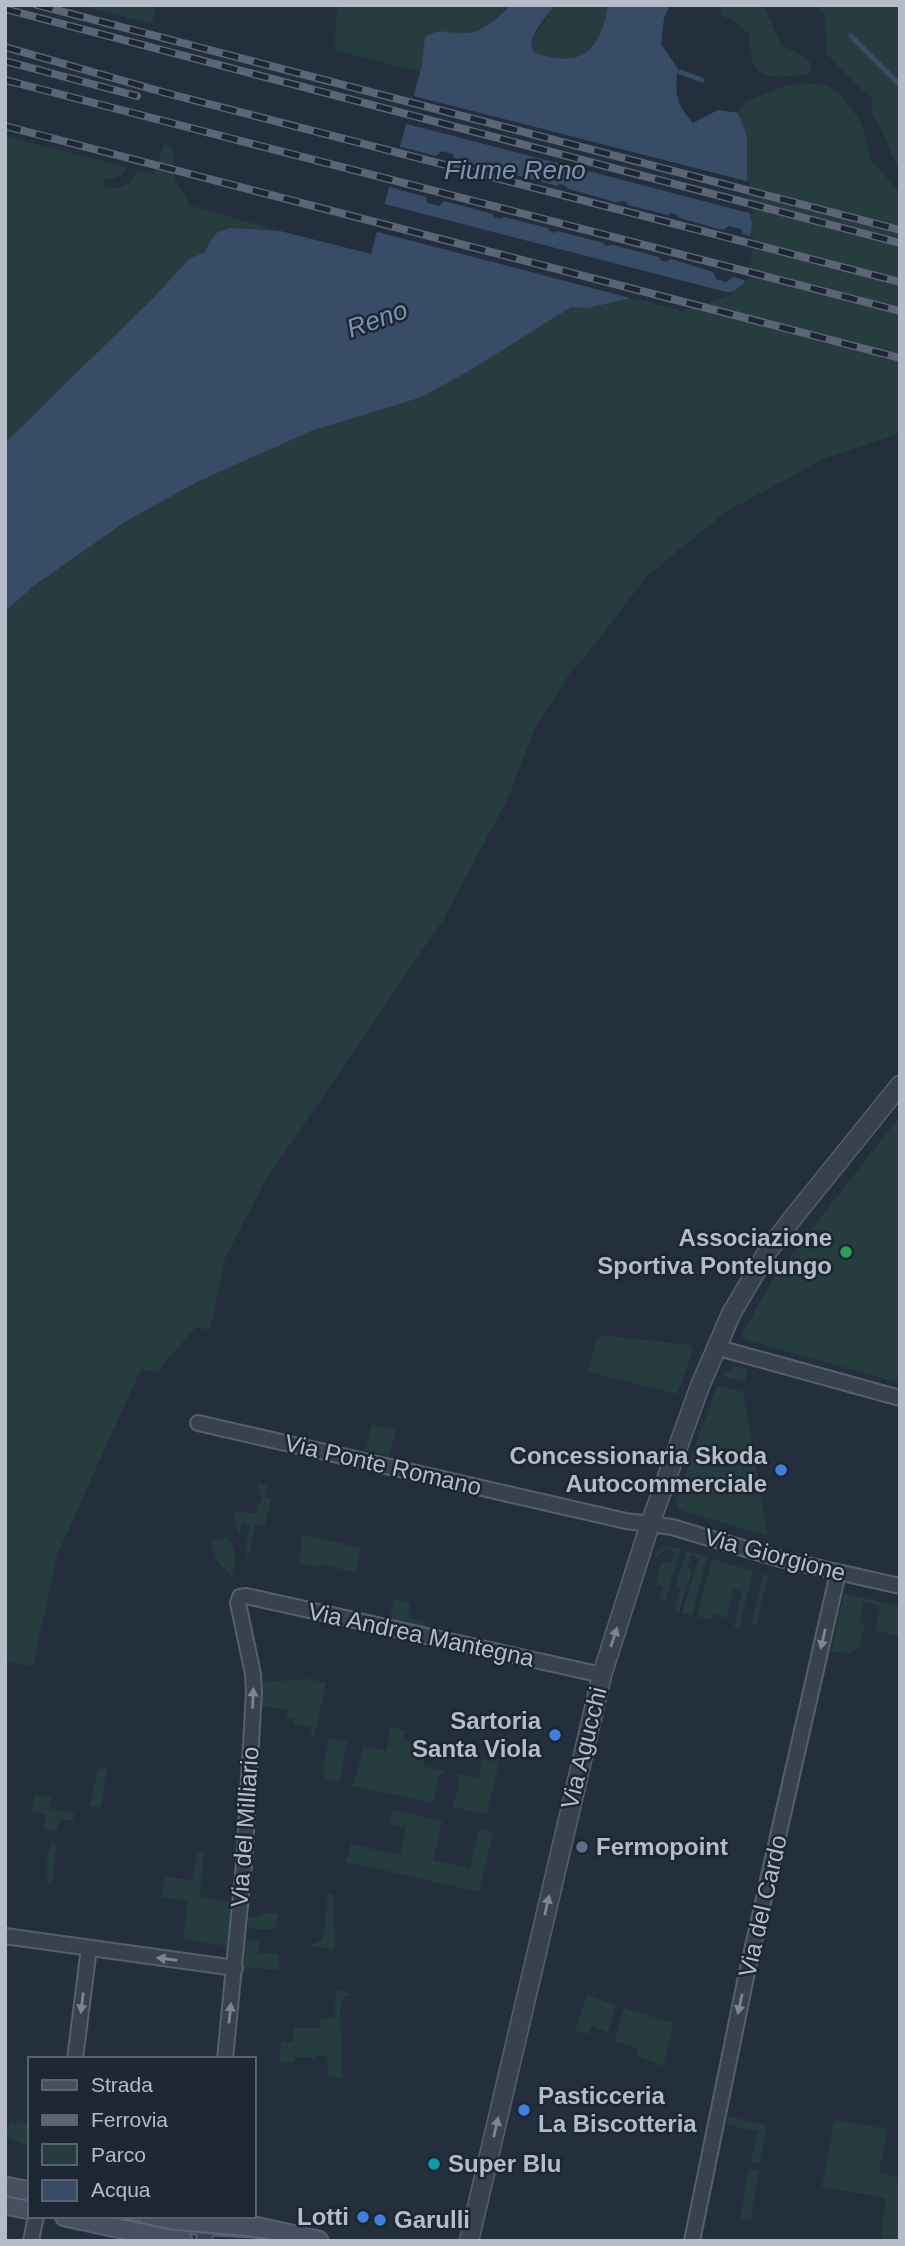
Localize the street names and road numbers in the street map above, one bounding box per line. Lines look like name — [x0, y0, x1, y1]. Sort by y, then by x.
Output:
street label: Via Ponte Romano — [282, 1429, 484, 1500]
street label: Via Giorgione — [702, 1523, 849, 1586]
street label: Via Andrea Mantegna — [306, 1597, 537, 1672]
street label: Via Agucchi — [555, 1684, 612, 1812]
street label: Via del Milliario — [225, 1746, 264, 1908]
street label: Via del Cardo — [733, 1832, 792, 1980]

